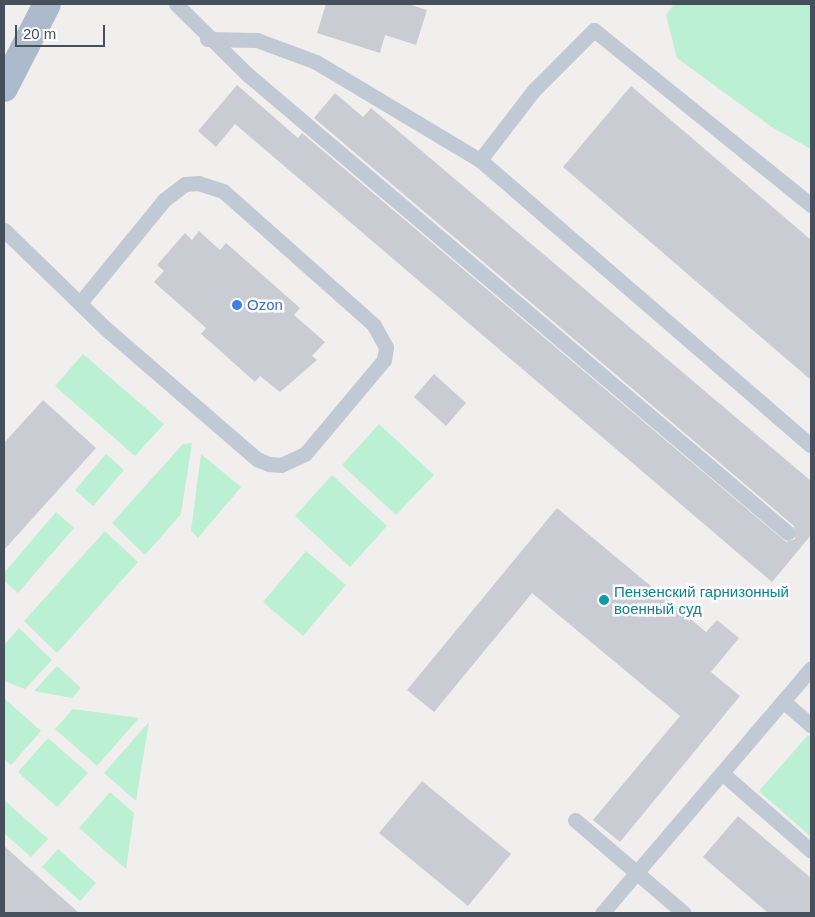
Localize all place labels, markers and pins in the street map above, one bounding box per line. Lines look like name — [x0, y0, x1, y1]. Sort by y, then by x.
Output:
place label: Ozon — [247, 296, 283, 314]
marker: Ozon — [231, 299, 243, 311]
place label: Пензенский гарнизонный военный суд — [614, 582, 789, 617]
marker: Пензенский гарнизонный военный суд — [598, 594, 610, 606]

